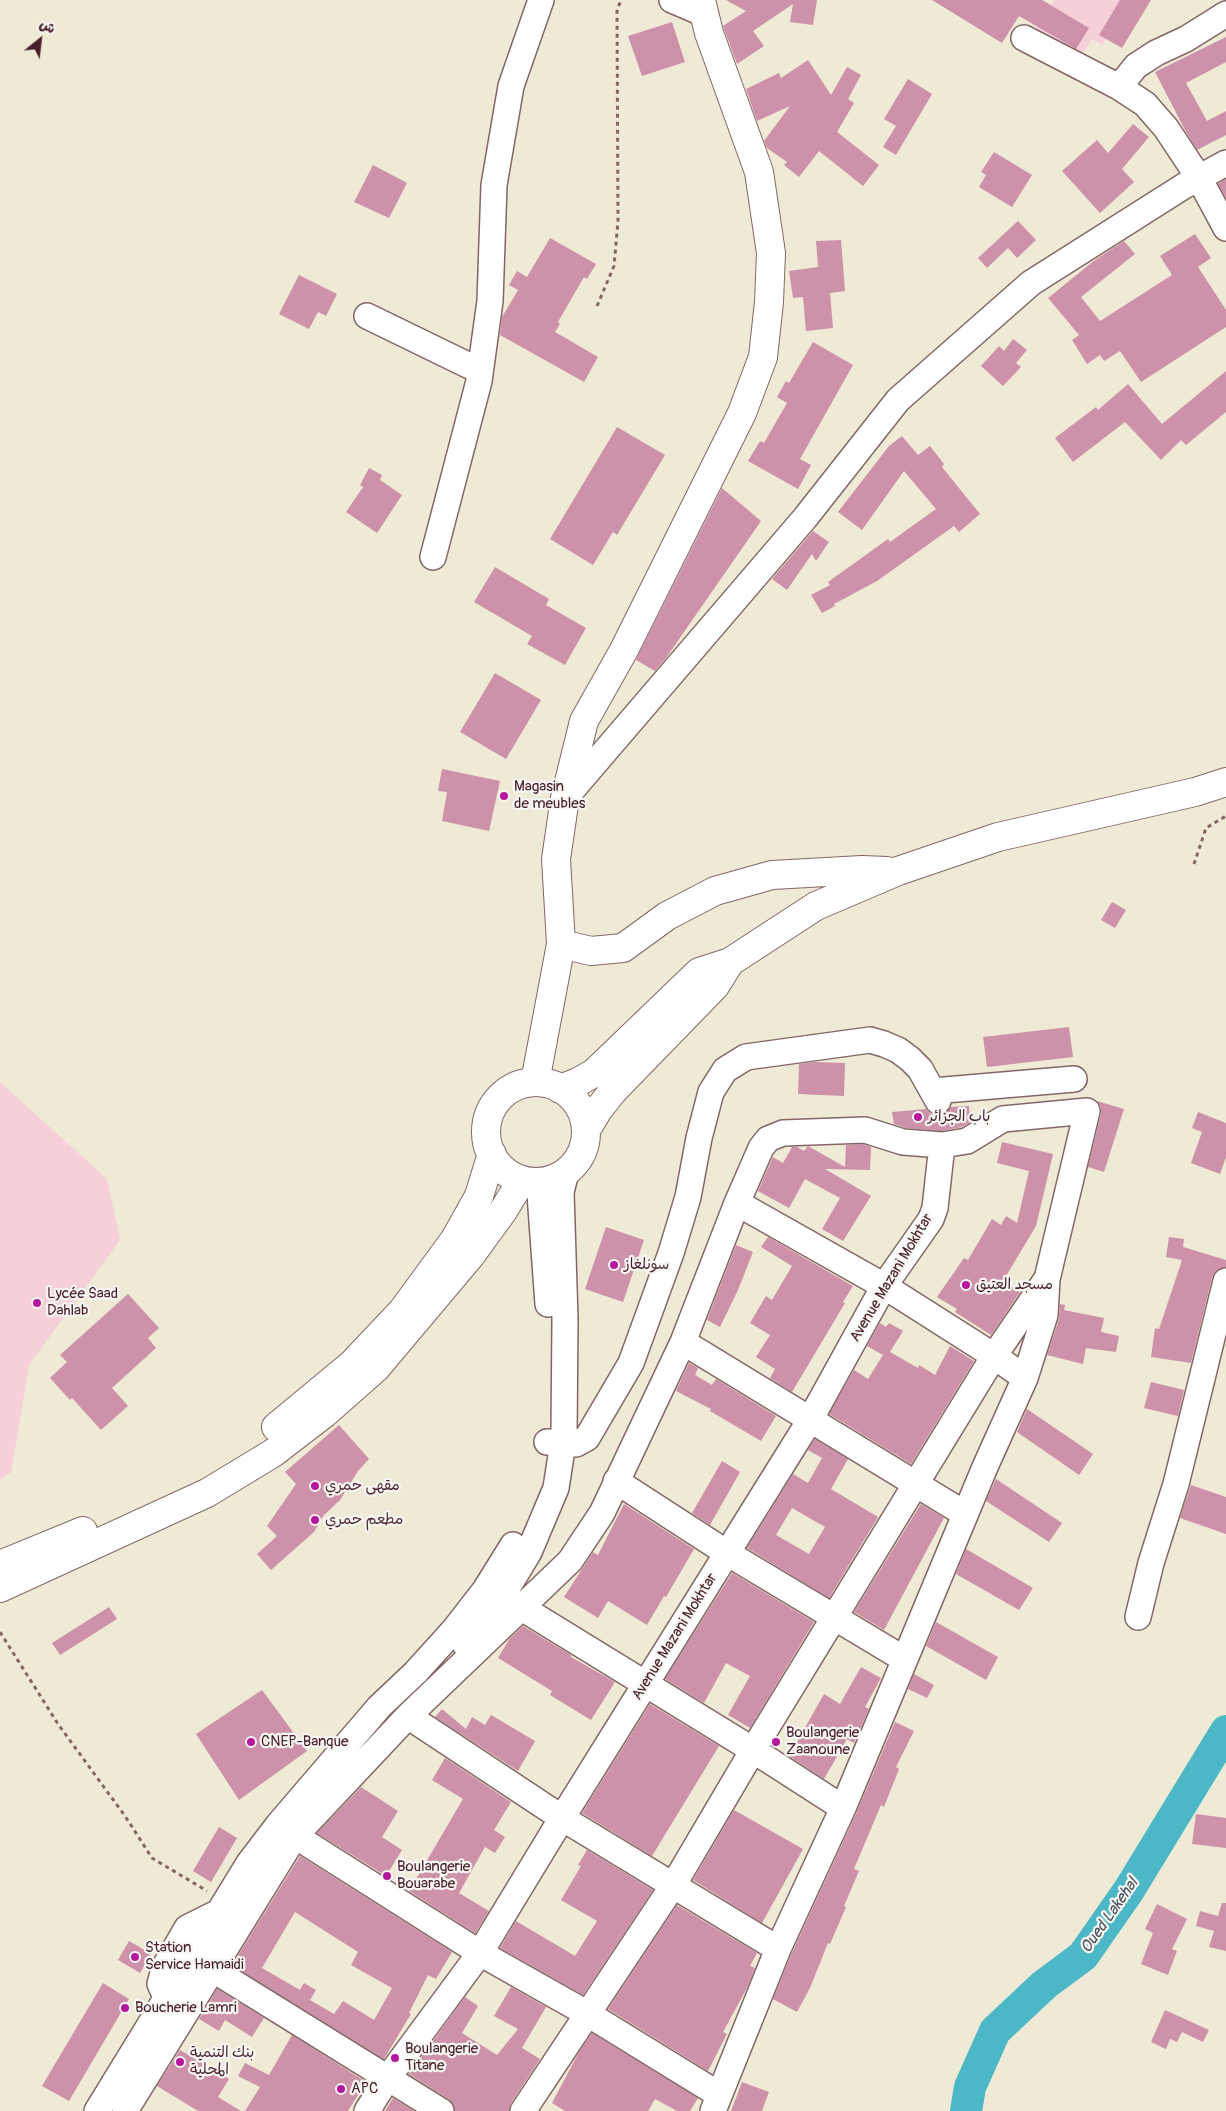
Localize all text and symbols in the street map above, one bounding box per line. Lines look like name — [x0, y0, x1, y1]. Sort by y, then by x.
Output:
north arrow — [15, 15, 65, 65]
text: ش — [37, 15, 58, 38]
place label: Magasin de meubles — [514, 778, 585, 813]
marker: Magasin de meubles — [498, 790, 510, 802]
place label: باب الجزائر — [928, 1108, 990, 1126]
marker: باب الجزائر — [912, 1111, 924, 1123]
street label: Avenue Mazani Mokhtar — [847, 1211, 937, 1345]
place label: سونلغاز — [624, 1256, 669, 1274]
marker: سونلغاز — [608, 1259, 620, 1271]
place label: مسجد العتيق — [976, 1276, 1053, 1294]
marker: مسجد العتيق — [960, 1279, 972, 1291]
place label: Lycée Saad Dahlab — [47, 1285, 118, 1320]
marker: Lycée Saad Dahlab — [31, 1297, 43, 1309]
place label: مقهى حمري — [325, 1477, 400, 1495]
marker: مقهى حمري — [309, 1480, 321, 1492]
place label: مطعم حمري — [325, 1511, 403, 1529]
marker: مطعم حمري — [309, 1514, 321, 1526]
street label: Avenue Mazani Mokhtar — [629, 1570, 721, 1704]
place label: Boulangerie Zaanoune — [786, 1724, 859, 1759]
place label: CNEP-Banque — [261, 1733, 348, 1751]
marker: CNEP-Banque — [245, 1736, 257, 1748]
marker: Boulangerie Zaanoune — [770, 1736, 782, 1748]
place label: Boulangerie Bouarabe — [397, 1858, 470, 1893]
marker: Boulangerie Bouarabe — [381, 1870, 393, 1882]
water label: Oued Lakehal — [1077, 1875, 1143, 1957]
place label: Station Service Hamaidi — [145, 1939, 244, 1974]
marker: Station Service Hamaidi — [129, 1951, 141, 1963]
place label: Boucherie Lamri — [135, 1999, 237, 2017]
marker: Boucherie Lamri — [119, 2002, 131, 2014]
place label: Boulangerie Titane — [405, 2040, 478, 2075]
place label: بنك التنمية المحلية — [190, 2044, 254, 2079]
marker: Boulangerie Titane — [389, 2052, 401, 2064]
marker: بنك التنمية المحلية — [174, 2056, 186, 2068]
place label: APC — [351, 2080, 378, 2098]
marker: APC — [335, 2083, 347, 2095]

